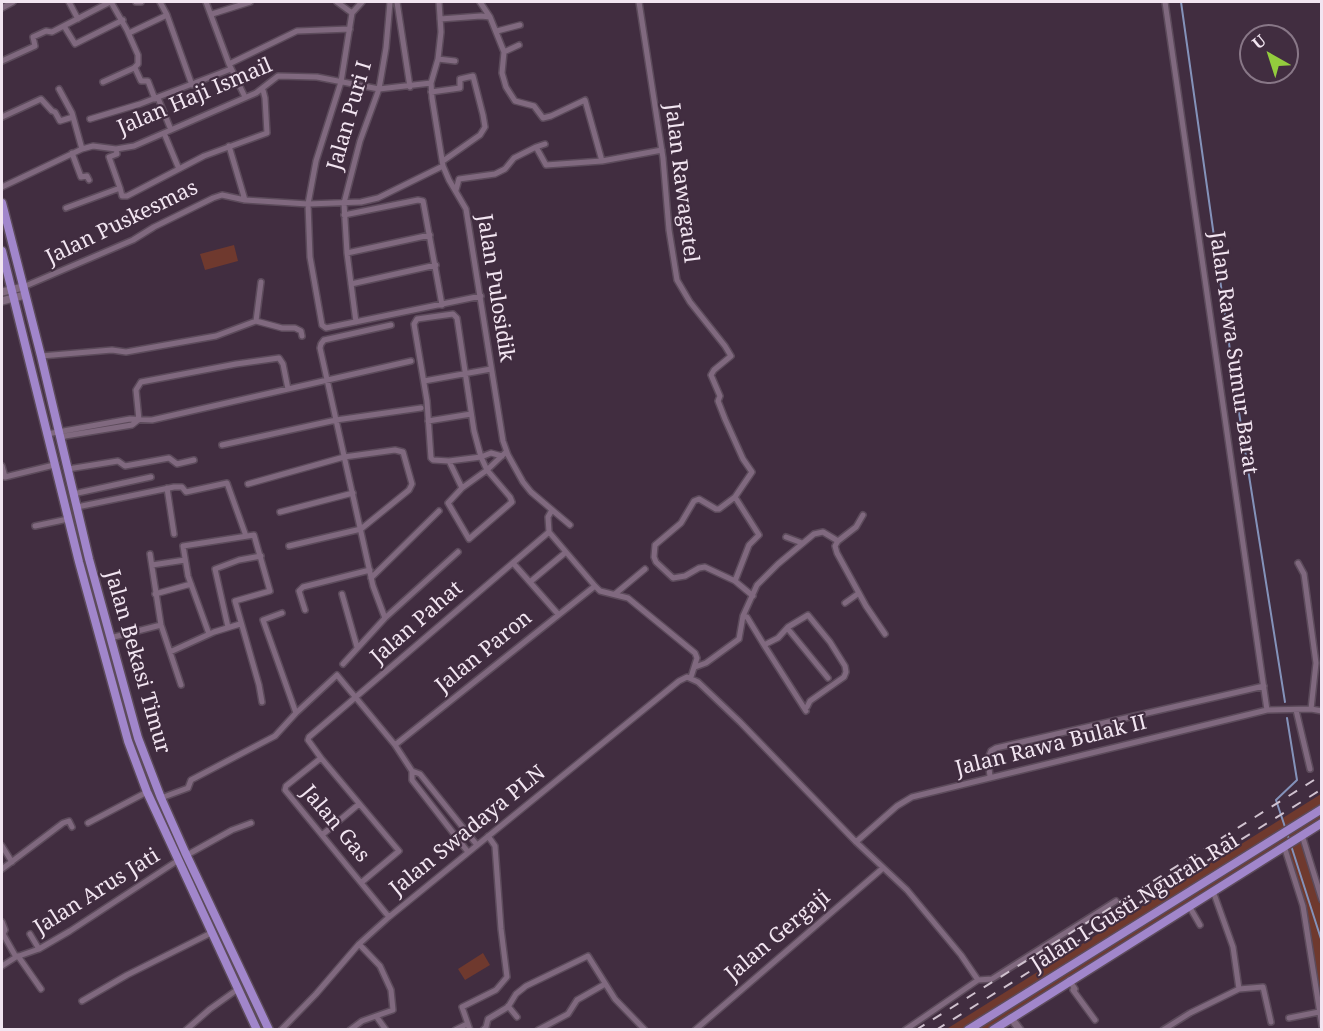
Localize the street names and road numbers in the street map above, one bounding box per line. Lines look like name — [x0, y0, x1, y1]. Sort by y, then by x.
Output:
street label: Jalan Haji Ismail — [114, 53, 276, 141]
street label: Jalan Puri I — [322, 58, 378, 174]
street label: Jalan Rawagatel — [659, 102, 703, 264]
street label: Jalan Puskesmas — [42, 175, 202, 271]
street label: Jalan Pulosidik — [471, 212, 519, 364]
street label: Jalan Rawa Sumur Barat — [1203, 230, 1263, 476]
street label: Jalan Bekasi Timur — [99, 567, 175, 757]
street label: Jalan Pahat — [366, 576, 468, 670]
street label: Jalan Paron — [431, 605, 537, 699]
street label: Jalan Rawa Bulak II — [953, 710, 1149, 782]
street label: Jalan Swadaya PLN — [385, 760, 551, 902]
street label: Jalan Gas — [295, 780, 375, 868]
street label: Jalan I Gusti Ngurah Rai — [1026, 829, 1244, 977]
street label: Jalan Arus Jati — [30, 843, 164, 941]
street label: Jalan Gergaji — [721, 885, 835, 987]

